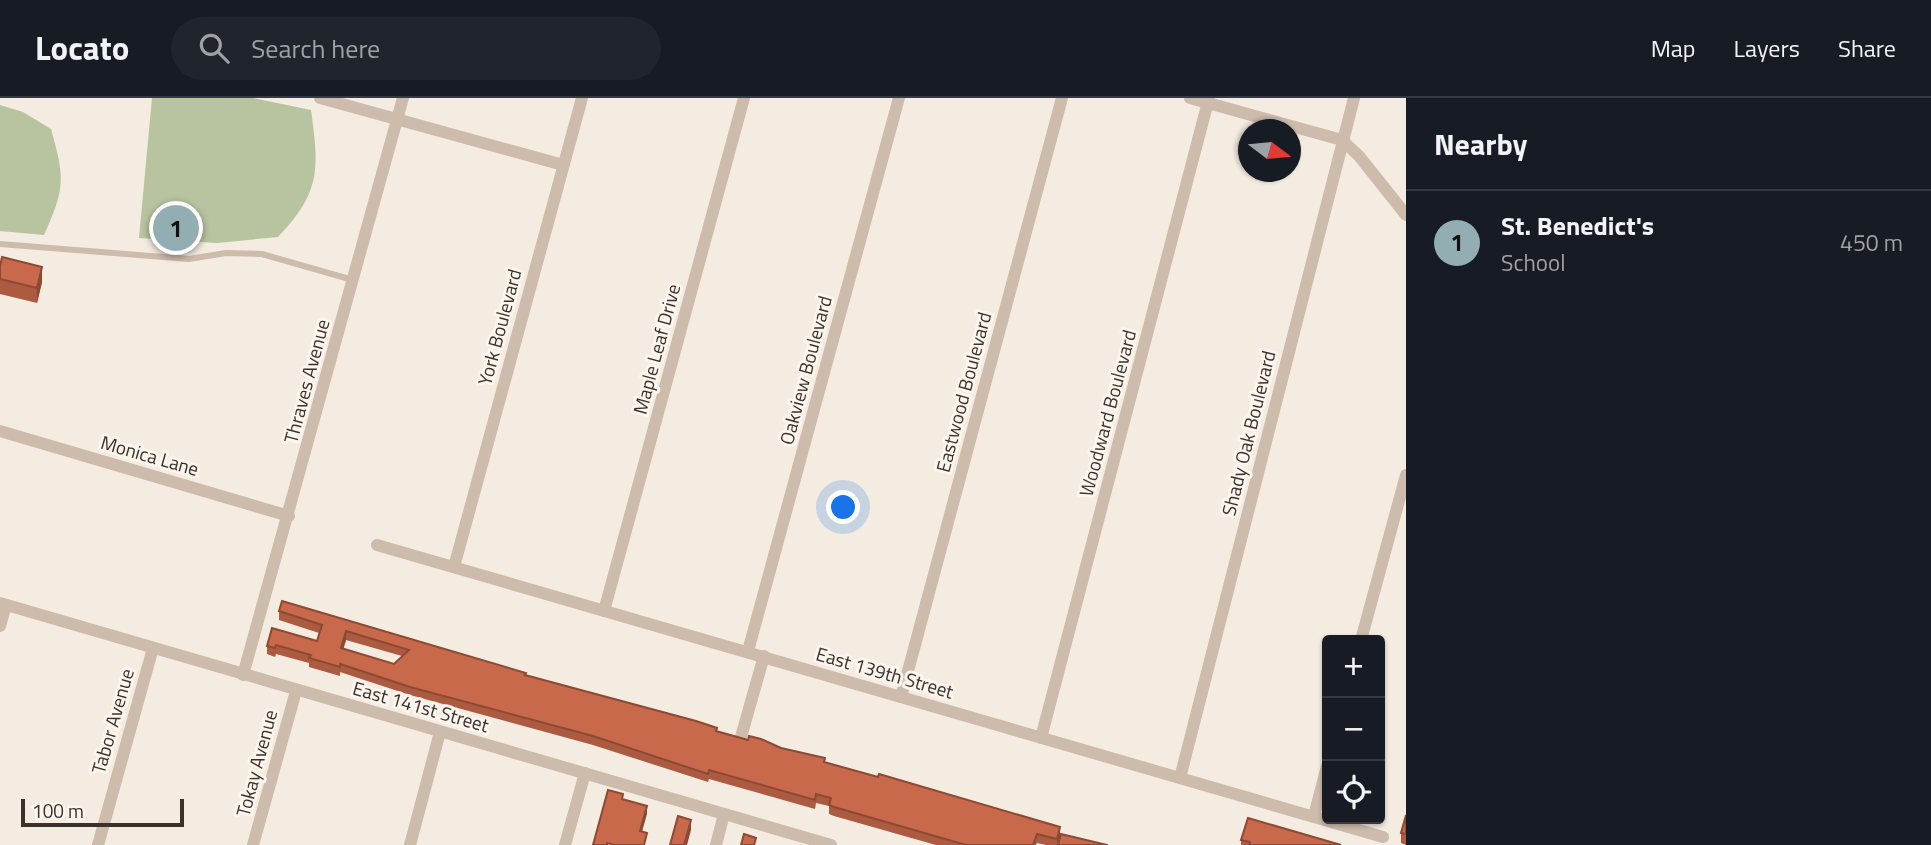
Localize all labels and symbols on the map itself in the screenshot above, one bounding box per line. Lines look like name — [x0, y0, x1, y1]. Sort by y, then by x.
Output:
north arrow — [1238, 119, 1301, 182]
pin: 1 — [153, 202, 199, 254]
street label: York Boulevard — [470, 266, 528, 388]
street label: Maple Leaf Drive — [625, 281, 687, 417]
street label: Oakview Boulevard — [771, 292, 839, 448]
street label: Eastwood Boulevard — [928, 309, 998, 475]
street label: Thraves Avenue — [276, 316, 336, 446]
street label: Woodward Boulevard — [1071, 326, 1143, 500]
street label: Shady Oak Boulevard — [1213, 347, 1283, 519]
street label: Monica Lane — [98, 427, 202, 483]
your location — [826, 490, 860, 524]
street label: East 139th Street — [813, 639, 957, 706]
street label: Tabor Avenue — [83, 665, 141, 777]
street label: East 141st Street — [350, 673, 493, 739]
street label: Tokay Avenue — [228, 706, 284, 820]
scale bar — [21, 796, 184, 828]

